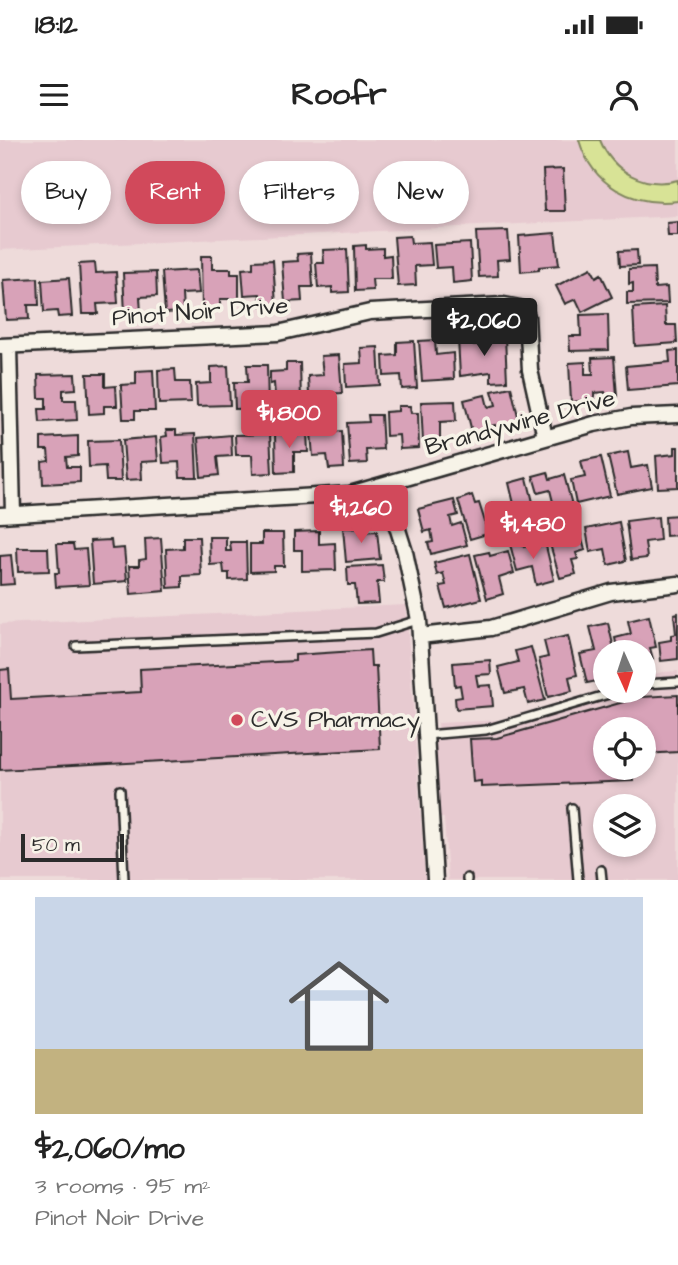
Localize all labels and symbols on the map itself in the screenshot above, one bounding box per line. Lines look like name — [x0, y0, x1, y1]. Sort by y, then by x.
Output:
street label: Pinot Noir Drive — [111, 289, 289, 335]
pin: $2,060 — [427, 298, 541, 358]
street label: Brandywine Drive — [421, 381, 619, 466]
pin: $1,800 — [232, 390, 346, 450]
pin: $1,260 — [304, 486, 418, 545]
pin: $1,480 — [476, 502, 590, 561]
north arrow — [593, 640, 656, 704]
place label: CVS Pharmacy — [251, 703, 420, 738]
marker: CVS Pharmacy — [229, 712, 245, 728]
scale bar — [21, 831, 124, 863]

